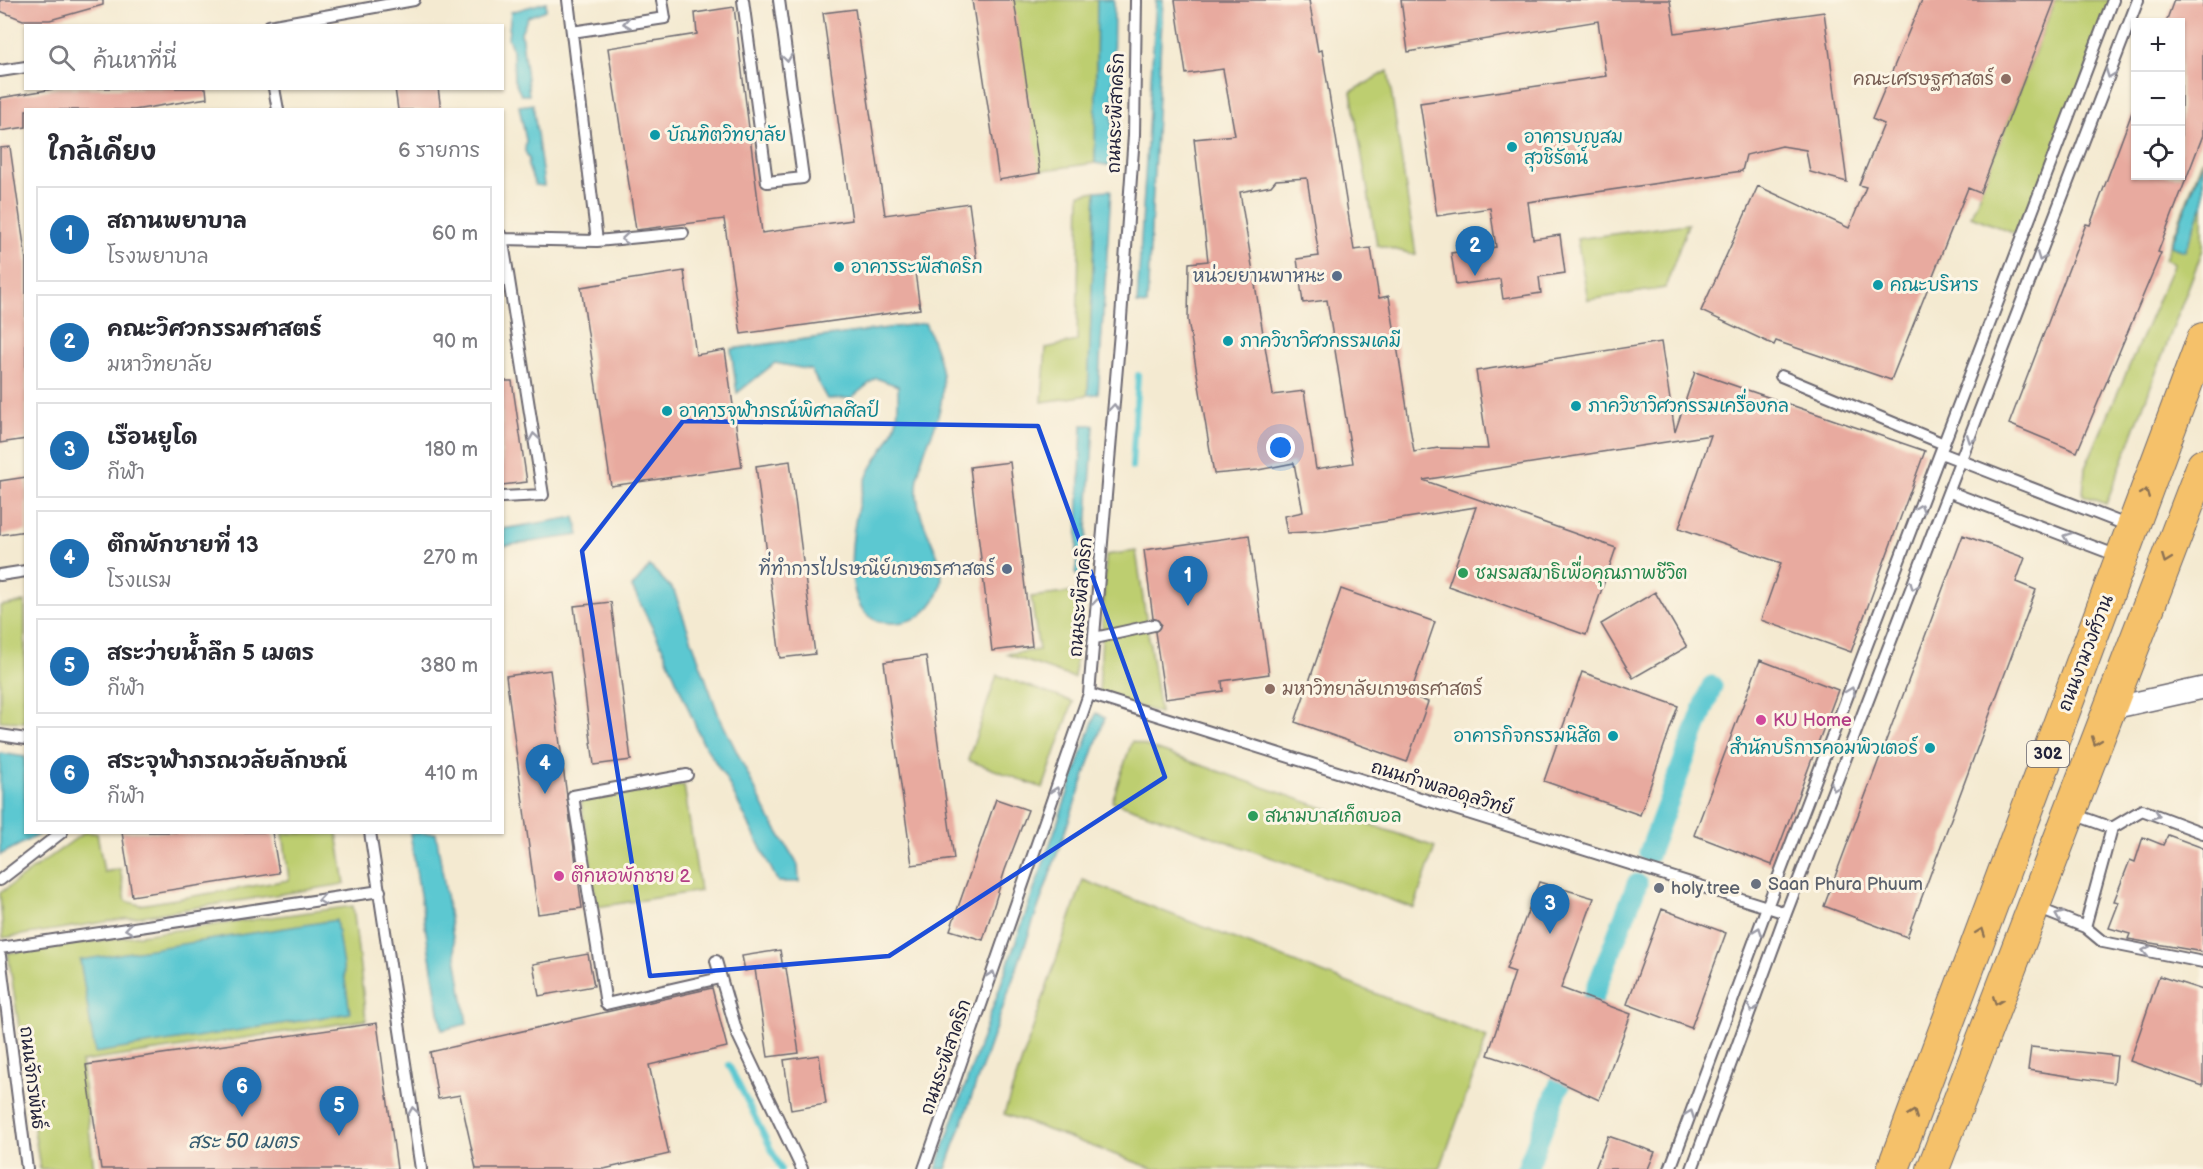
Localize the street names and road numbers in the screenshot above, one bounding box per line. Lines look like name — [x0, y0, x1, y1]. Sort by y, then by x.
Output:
street label: ถนนระพีสาคริก — [1101, 52, 1129, 174]
street label: ถนนระพีสาคริก — [1063, 536, 1097, 658]
street label: ถนนงามวงศ์วาน — [2051, 591, 2118, 714]
road number: 302 — [2027, 741, 2069, 767]
street label: ถนนกำพลอดุลวิทย์ — [1368, 754, 1516, 822]
street label: ถนนระพีสาคริก — [915, 996, 976, 1117]
street label: ถนนจักรพันธ์ — [15, 1025, 52, 1131]

